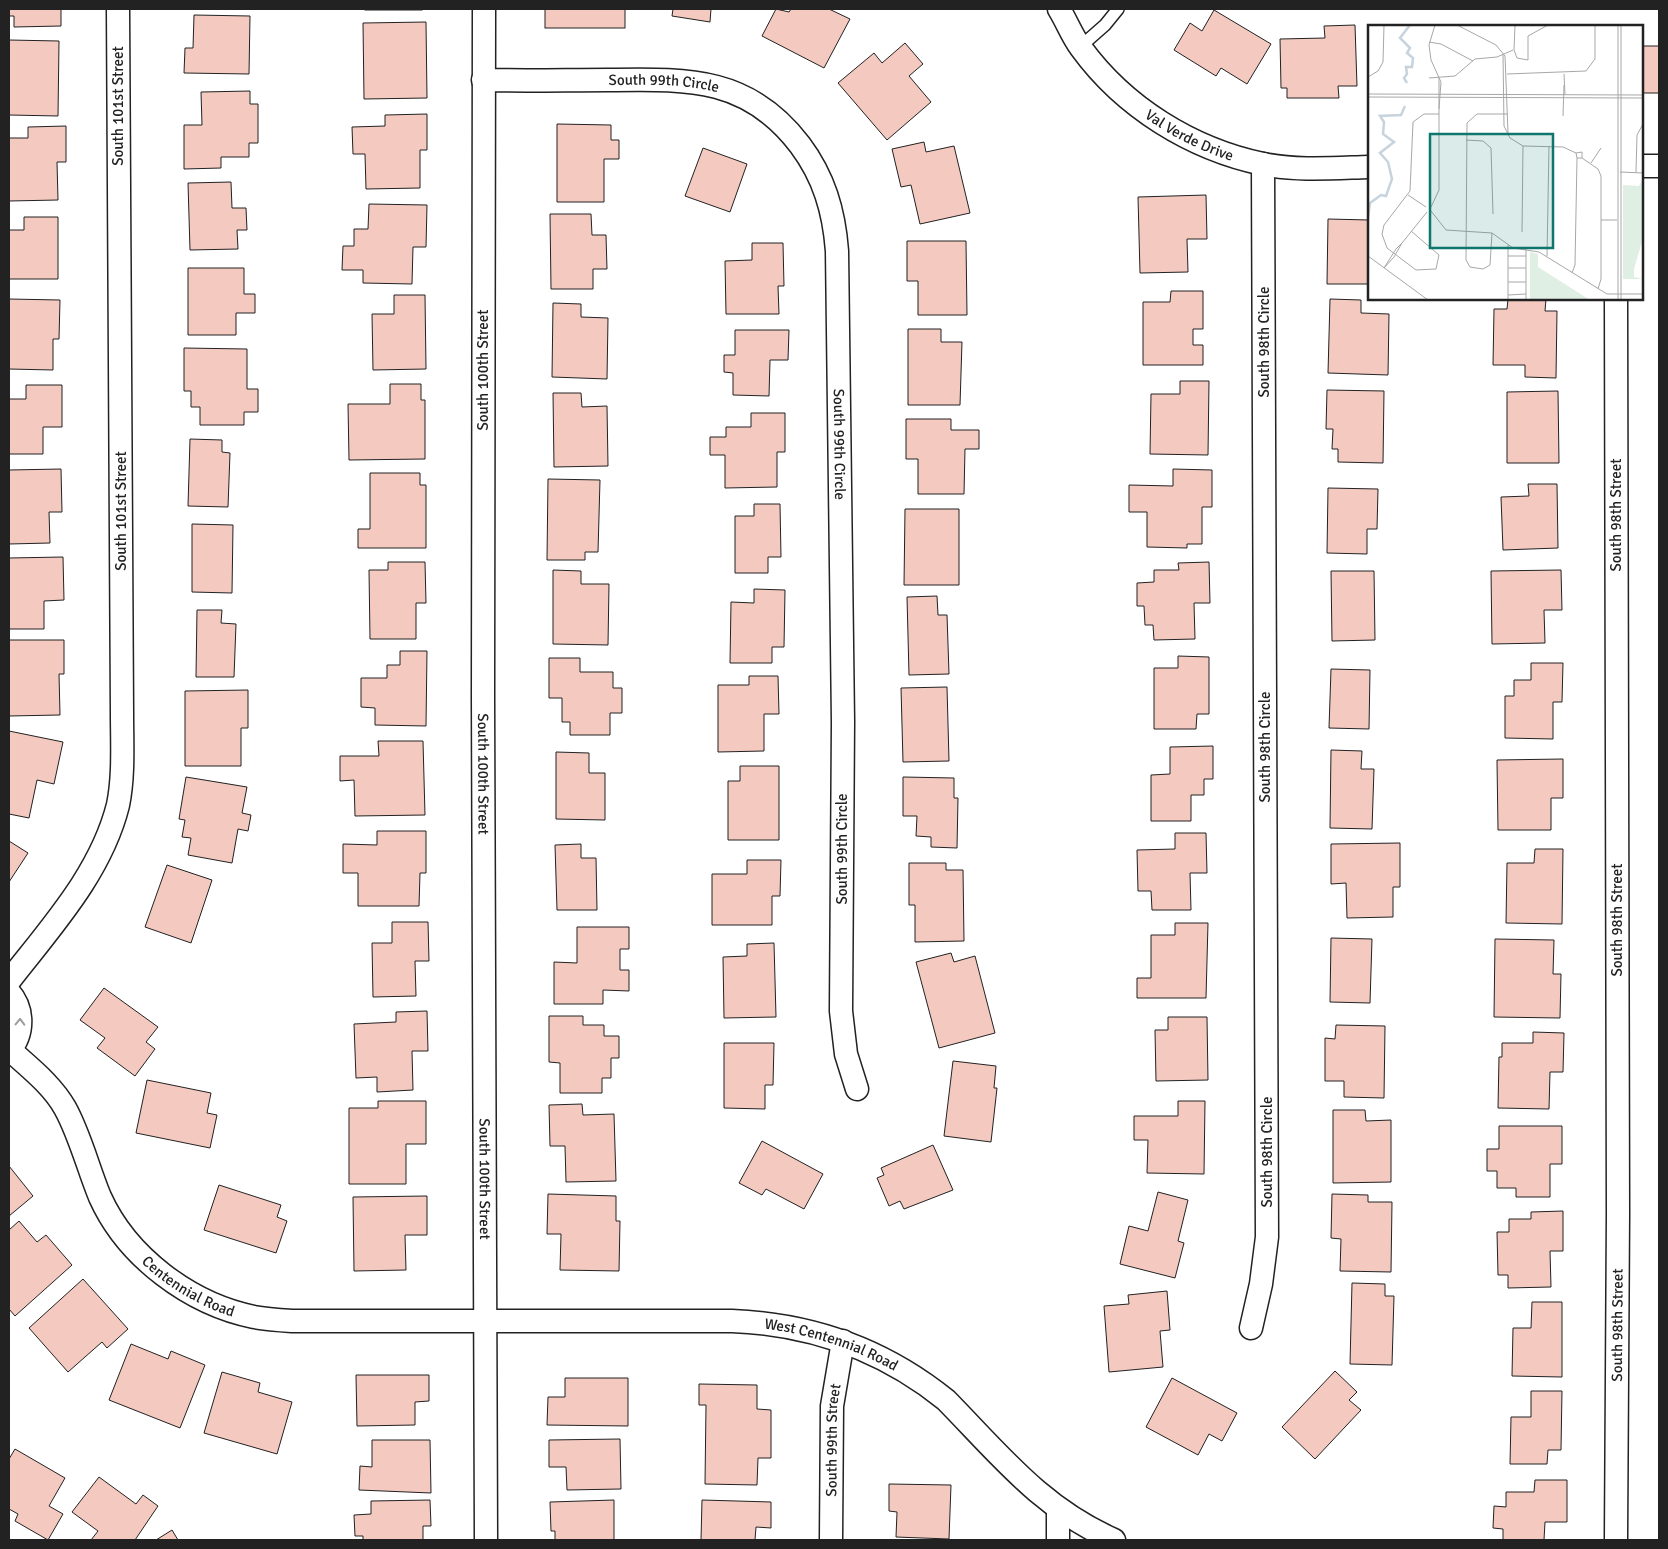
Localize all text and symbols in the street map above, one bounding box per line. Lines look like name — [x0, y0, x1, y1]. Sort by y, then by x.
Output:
inset map — [1368, 25, 1643, 300]
street label: South 101st Street — [109, 46, 127, 166]
street label: South 99th Circle — [608, 71, 721, 96]
street label: Val Verde Drive — [1142, 106, 1236, 165]
street label: South 98th Circle — [1255, 286, 1273, 398]
street label: South 100th Street — [474, 309, 492, 431]
street label: South 99th Circle — [830, 389, 849, 500]
street label: South 101st Street — [112, 451, 130, 571]
street label: South 98th Street — [1607, 458, 1625, 572]
street label: South 98th Circle — [1256, 691, 1274, 803]
street label: South 100th Street — [474, 713, 492, 835]
street label: South 99th Circle — [833, 793, 851, 905]
street label: South 98th Street — [1608, 863, 1626, 977]
one-way arrow — [14, 1017, 25, 1025]
street label: South 98th Circle — [1258, 1096, 1276, 1208]
street label: South 100th Street — [475, 1118, 494, 1240]
street label: Centennial Road — [138, 1252, 237, 1320]
street label: South 98th Street — [1608, 1268, 1627, 1382]
street label: West Centennial Road — [763, 1315, 901, 1375]
street label: South 99th Street — [822, 1382, 845, 1497]

